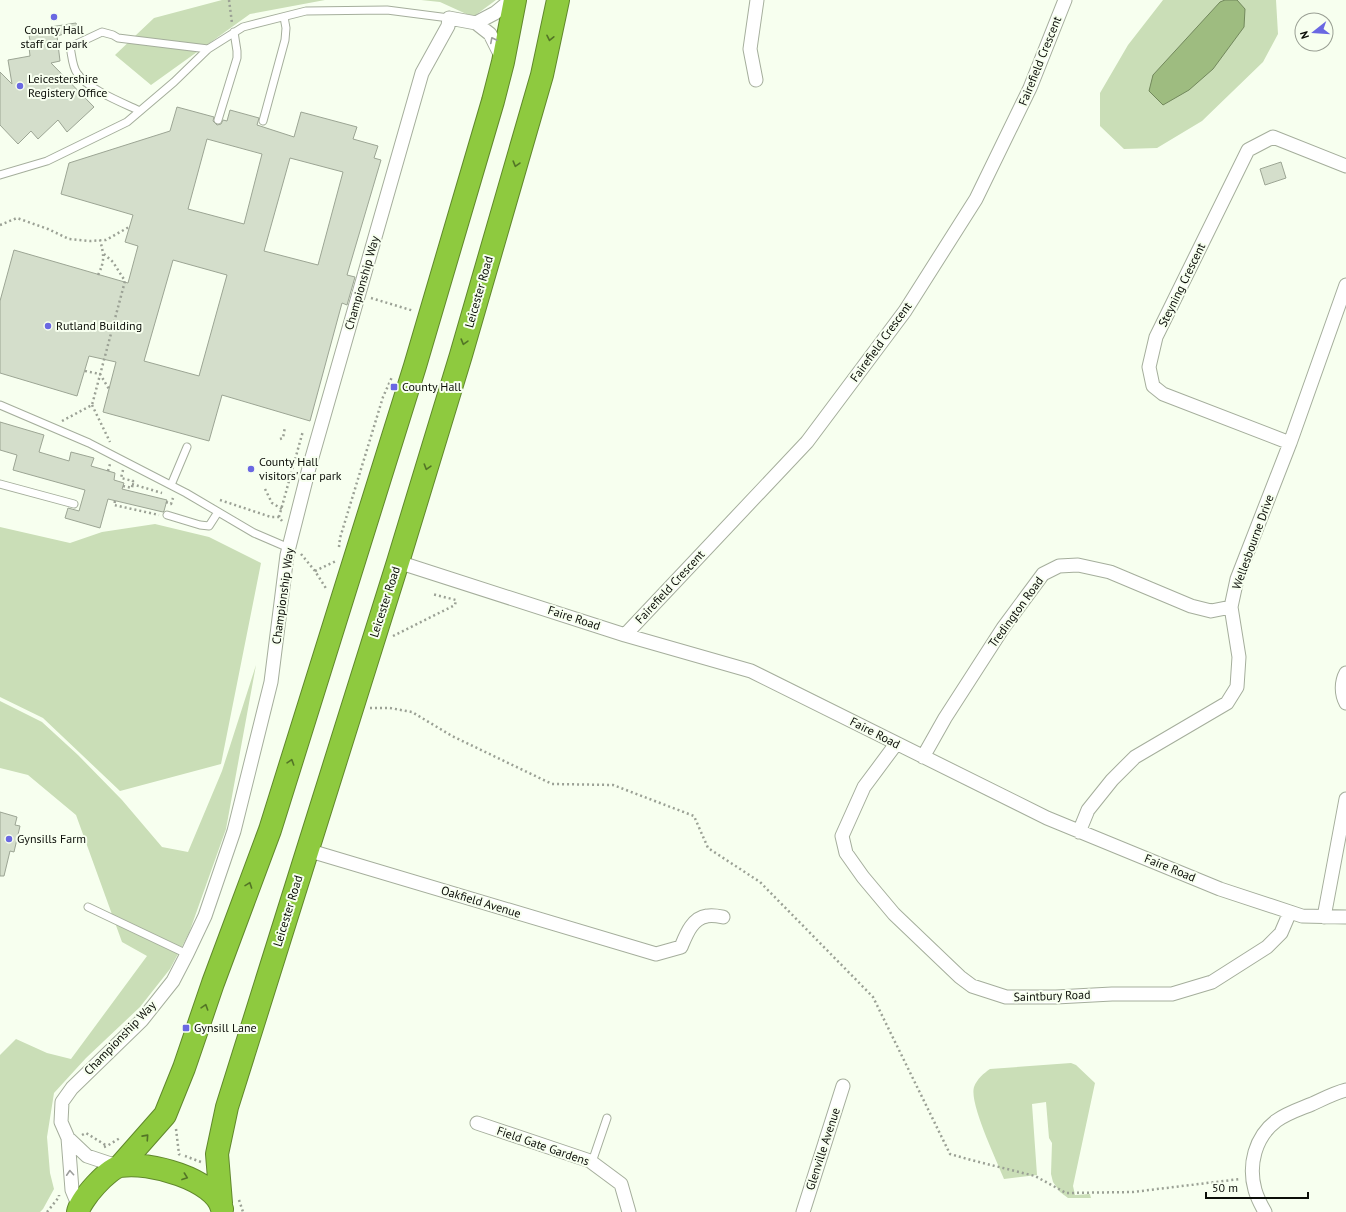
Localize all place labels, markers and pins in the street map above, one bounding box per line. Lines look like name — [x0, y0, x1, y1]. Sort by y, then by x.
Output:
marker: County Hall staff car park — [49, 12, 59, 22]
place label: County Hall staff car park — [21, 22, 88, 51]
place label: Leicestershire Registery Office — [28, 71, 107, 100]
marker: Leicestershire Registery Office — [15, 81, 25, 91]
place label: Rutland Building — [56, 318, 142, 333]
marker: Rutland Building — [43, 321, 53, 331]
place label: County Hall — [402, 379, 462, 394]
marker: County Hall — [389, 382, 399, 392]
place label: County Hall visitors' car park — [259, 454, 342, 483]
marker: County Hall visitors' car park — [246, 464, 256, 474]
place label: Gynsills Farm — [17, 831, 86, 846]
marker: Gynsills Farm — [4, 834, 14, 844]
place label: Gynsill Lane — [194, 1020, 257, 1035]
marker: Gynsill Lane — [181, 1023, 191, 1033]

